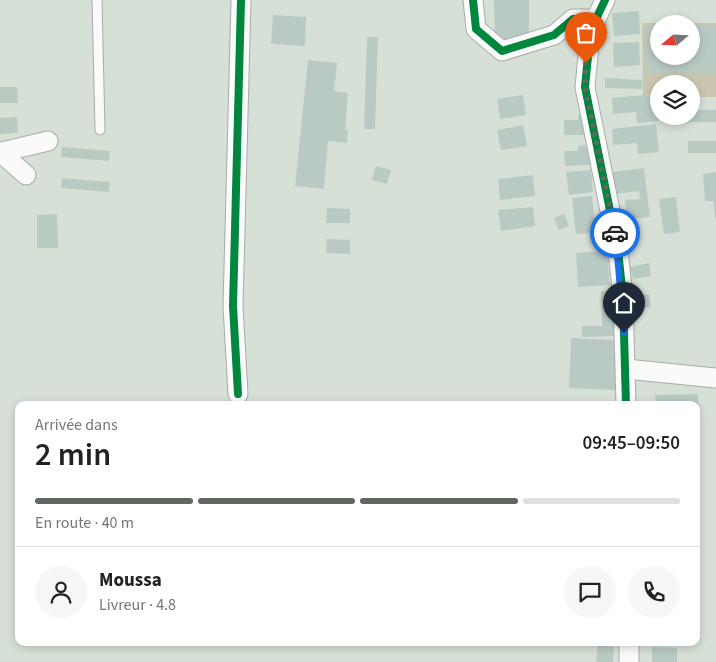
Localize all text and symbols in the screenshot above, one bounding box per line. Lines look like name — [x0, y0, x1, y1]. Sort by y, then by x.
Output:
pin — [565, 12, 607, 63]
north arrow — [650, 15, 700, 65]
map controls — [650, 15, 700, 125]
icon: bag — [572, 19, 600, 47]
button: layers — [650, 75, 700, 125]
courier — [590, 208, 640, 258]
icon: car — [601, 219, 629, 247]
pin — [603, 282, 645, 333]
icon: home — [610, 289, 638, 317]
text: Arrivée dans — [35, 414, 118, 436]
text: 09:45–09:50 — [582, 430, 680, 457]
text: 2 min — [35, 432, 111, 478]
text: En route · 40 m — [35, 512, 134, 534]
button: person — [35, 566, 87, 618]
button: chat — [564, 566, 616, 618]
button: phone — [628, 566, 680, 618]
text: Moussa — [99, 567, 162, 594]
text: Livreur · 4.8 — [99, 594, 176, 616]

